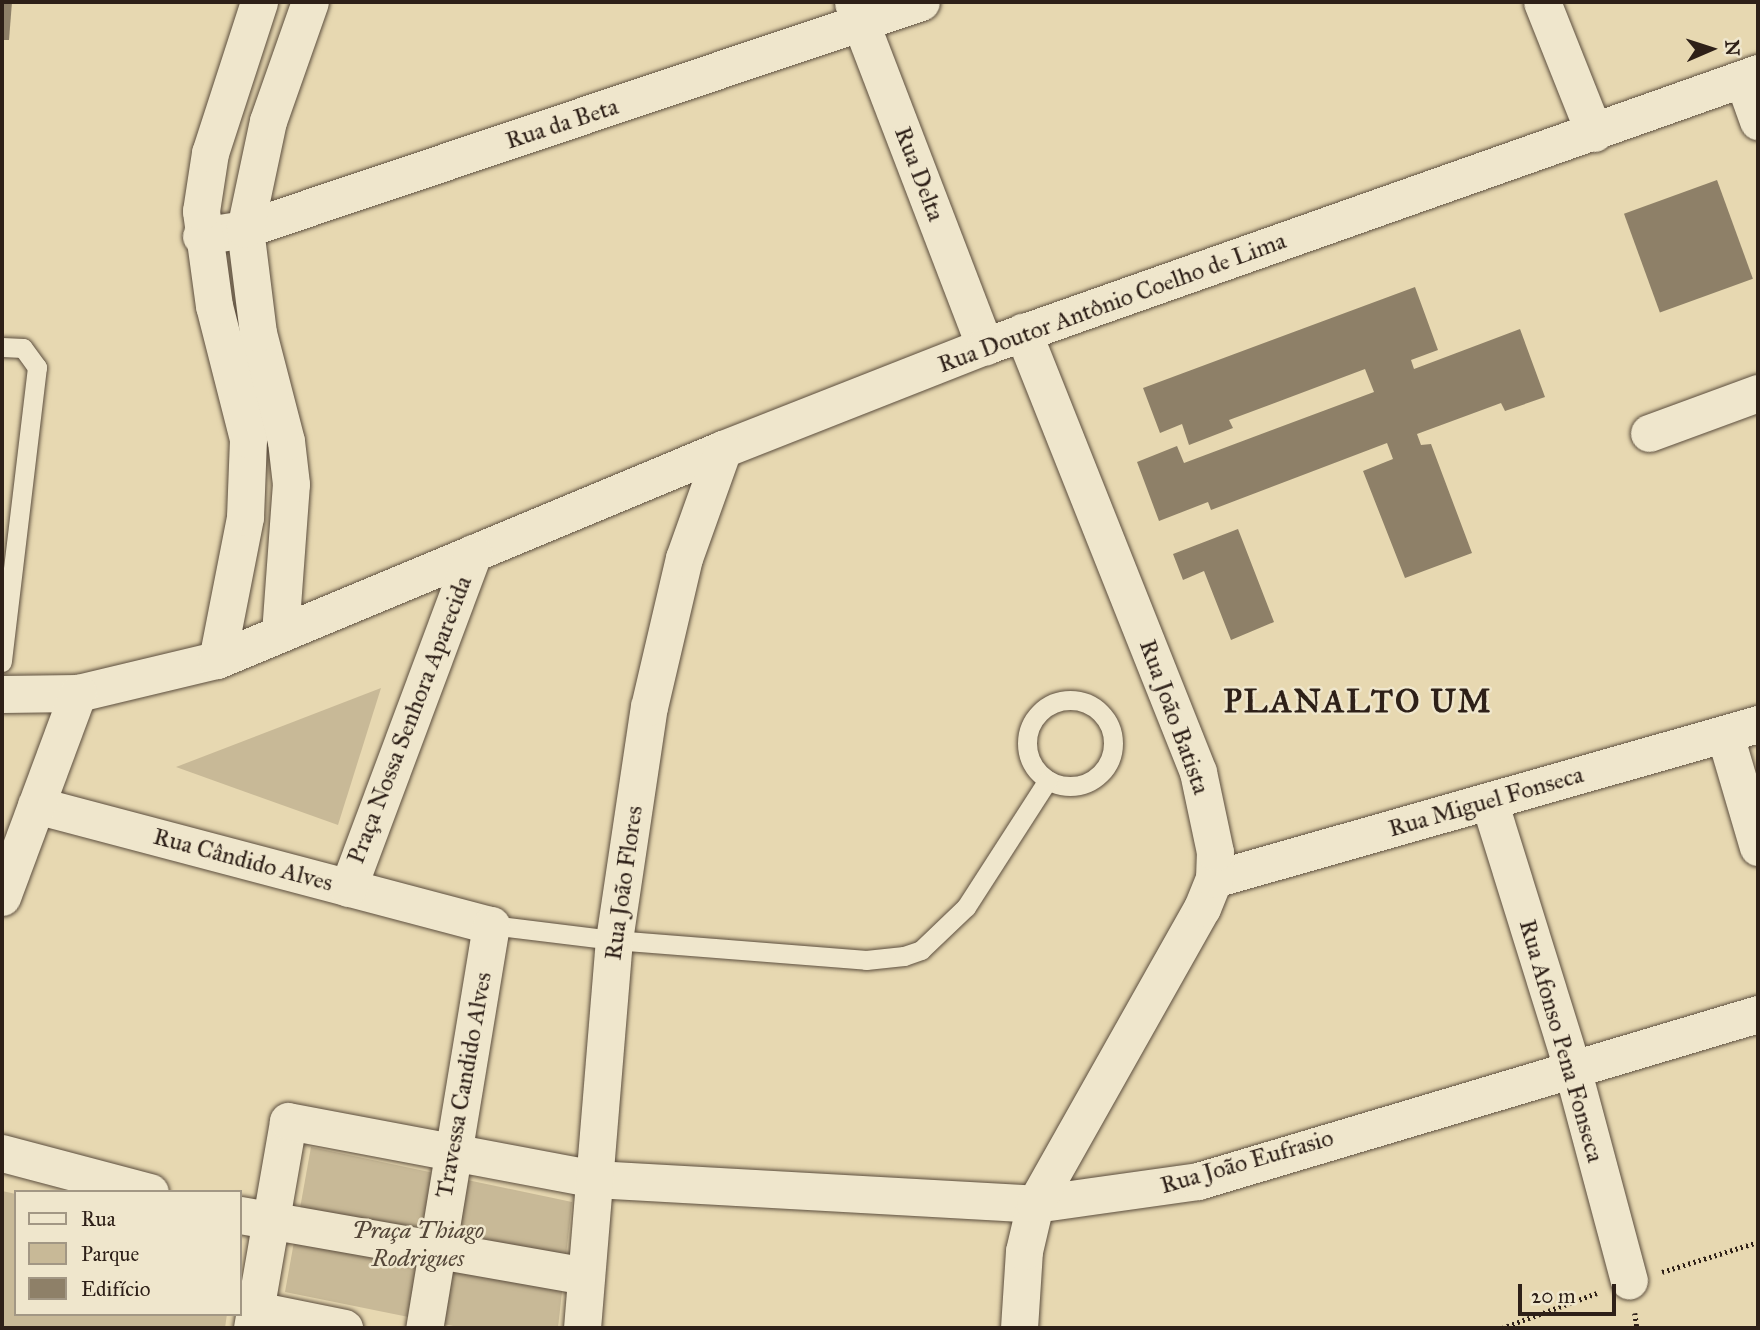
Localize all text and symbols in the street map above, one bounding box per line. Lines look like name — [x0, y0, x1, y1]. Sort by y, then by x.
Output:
north arrow — [1676, 14, 1746, 84]
text: N — [1721, 39, 1744, 57]
street label: Rua da Beta — [502, 92, 622, 156]
street label: Rua Delta — [888, 123, 950, 225]
street label: Rua Doutor Antônio Coelho de Lima — [934, 227, 1290, 379]
street label: Praça Nossa Senhora Aparecida — [342, 572, 478, 868]
street label: Rua João Batista — [1133, 636, 1215, 798]
district label: PLANALTO UM — [1225, 683, 1491, 721]
street label: Rua Miguel Fonseca — [1385, 760, 1587, 844]
street label: Rua João Flores — [599, 804, 649, 962]
street label: Rua Cândido Alves — [150, 822, 336, 898]
street label: Rua Afonso Pena Fonseca — [1513, 916, 1609, 1166]
street label: Travessa Candido Alves — [430, 970, 498, 1200]
street label: Rua João Eufrasio — [1157, 1124, 1337, 1200]
legend — [14, 1190, 242, 1316]
text: Rua — [81, 1206, 116, 1232]
park label: Praça Thiago Rodrigues — [352, 1217, 484, 1273]
text: Parque — [81, 1241, 139, 1267]
scale bar — [1522, 1270, 1620, 1314]
text: Edifício — [81, 1276, 150, 1302]
text: 20 m — [1531, 1283, 1576, 1309]

